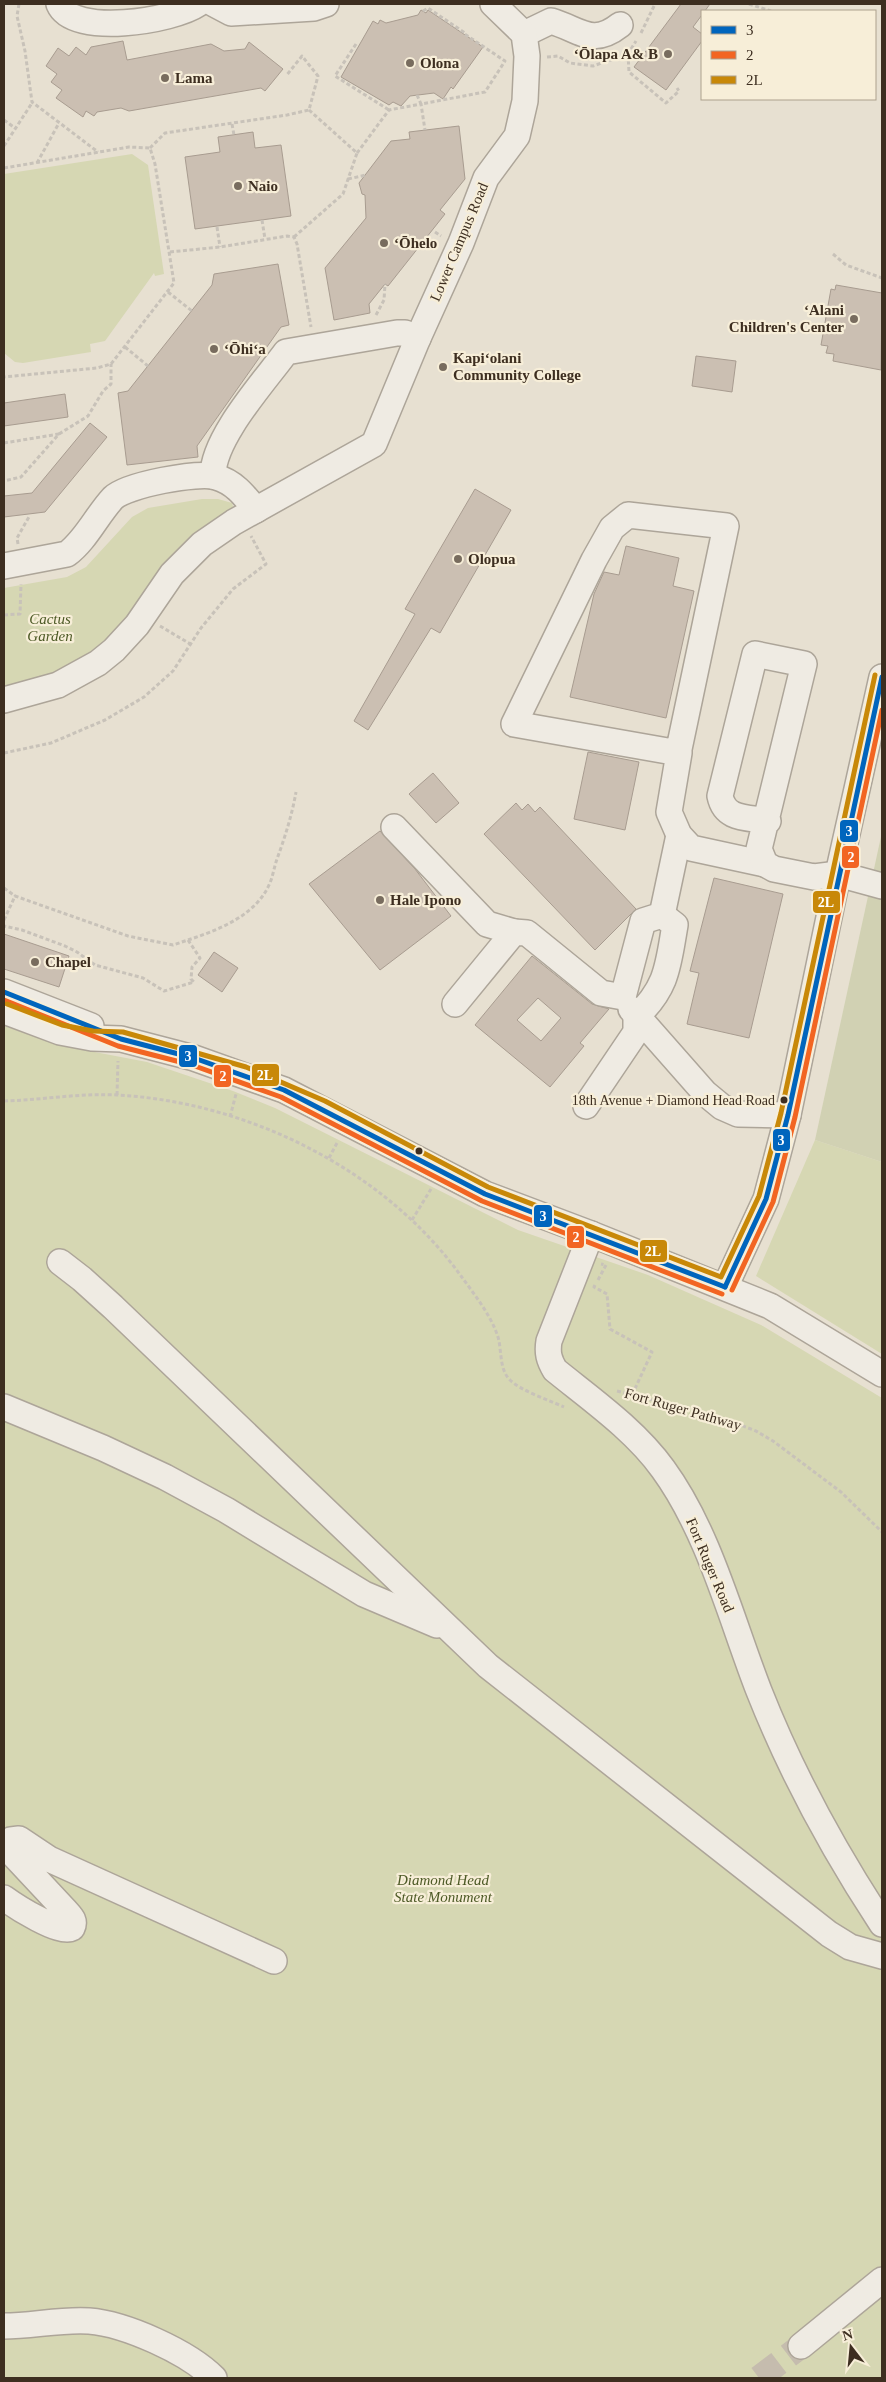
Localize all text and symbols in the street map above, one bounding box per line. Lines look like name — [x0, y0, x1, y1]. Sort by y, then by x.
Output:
legend — [701, 10, 876, 100]
text: 3 — [746, 22, 754, 38]
place label: ‘Ōlapa A& B — [574, 46, 658, 62]
text: 2 — [746, 47, 754, 63]
marker: ‘Ōlapa A& B — [662, 48, 674, 60]
place label: Olona — [420, 55, 460, 71]
marker: Olona — [404, 57, 416, 69]
place label: Lama — [175, 70, 213, 86]
marker: Lama — [159, 72, 171, 84]
text: 2L — [746, 72, 763, 88]
place label: Naio — [248, 178, 278, 194]
marker: Naio — [232, 180, 244, 192]
street label: Lower Campus Road — [427, 180, 491, 304]
place label: ‘Ōhelo — [394, 235, 437, 251]
marker: ‘Ōhelo — [378, 237, 390, 249]
place label: ‘Alani Children's Center — [729, 302, 844, 335]
marker: ‘Alani Children's Center — [848, 313, 860, 325]
place label: ‘Ōhi‘a — [224, 341, 266, 357]
marker: ‘Ōhi‘a — [208, 343, 220, 355]
place label: Kapi‘olani Community College — [453, 350, 581, 383]
marker: Kapi‘olani Community College — [437, 361, 449, 373]
place label: Olopua — [468, 551, 516, 567]
marker: Olopua — [452, 553, 464, 565]
park label: Cactus Garden — [27, 611, 73, 644]
line badge: 3 — [839, 819, 859, 843]
text: 3 — [846, 824, 853, 839]
line badge: 2 — [841, 845, 860, 869]
text: 2 — [848, 850, 855, 865]
line badge: 2L — [812, 890, 841, 914]
place label: Hale Ipono — [390, 892, 461, 908]
marker: Hale Ipono — [374, 894, 386, 906]
text: 2L — [818, 895, 834, 910]
place label: Chapel — [45, 954, 91, 970]
marker: Chapel — [29, 956, 41, 968]
line badge: 3 — [178, 1044, 198, 1068]
text: 3 — [185, 1049, 192, 1064]
line badge: 2L — [251, 1063, 280, 1087]
line badge: 2 — [213, 1064, 232, 1088]
text: 2L — [257, 1068, 273, 1083]
text: 2 — [220, 1069, 227, 1084]
place label: 18th Avenue + Diamond Head Road — [572, 1093, 775, 1108]
marker: 18th Avenue + Diamond Head Road — [779, 1095, 789, 1105]
line badge: 3 — [772, 1128, 791, 1152]
text: 3 — [778, 1133, 785, 1148]
unlabelled marker — [414, 1146, 424, 1156]
line badge: 3 — [533, 1204, 553, 1228]
text: 3 — [540, 1209, 547, 1224]
line badge: 2 — [566, 1225, 585, 1249]
text: 2 — [573, 1230, 580, 1245]
line badge: 2L — [639, 1239, 668, 1263]
text: 2L — [645, 1244, 661, 1259]
street label: Fort Ruger Pathway — [623, 1385, 744, 1433]
street label: Fort Ruger Road — [683, 1515, 737, 1615]
park label: Diamond Head State Monument — [394, 1872, 493, 1905]
north arrow — [826, 2322, 876, 2372]
text: N — [841, 2326, 854, 2344]

